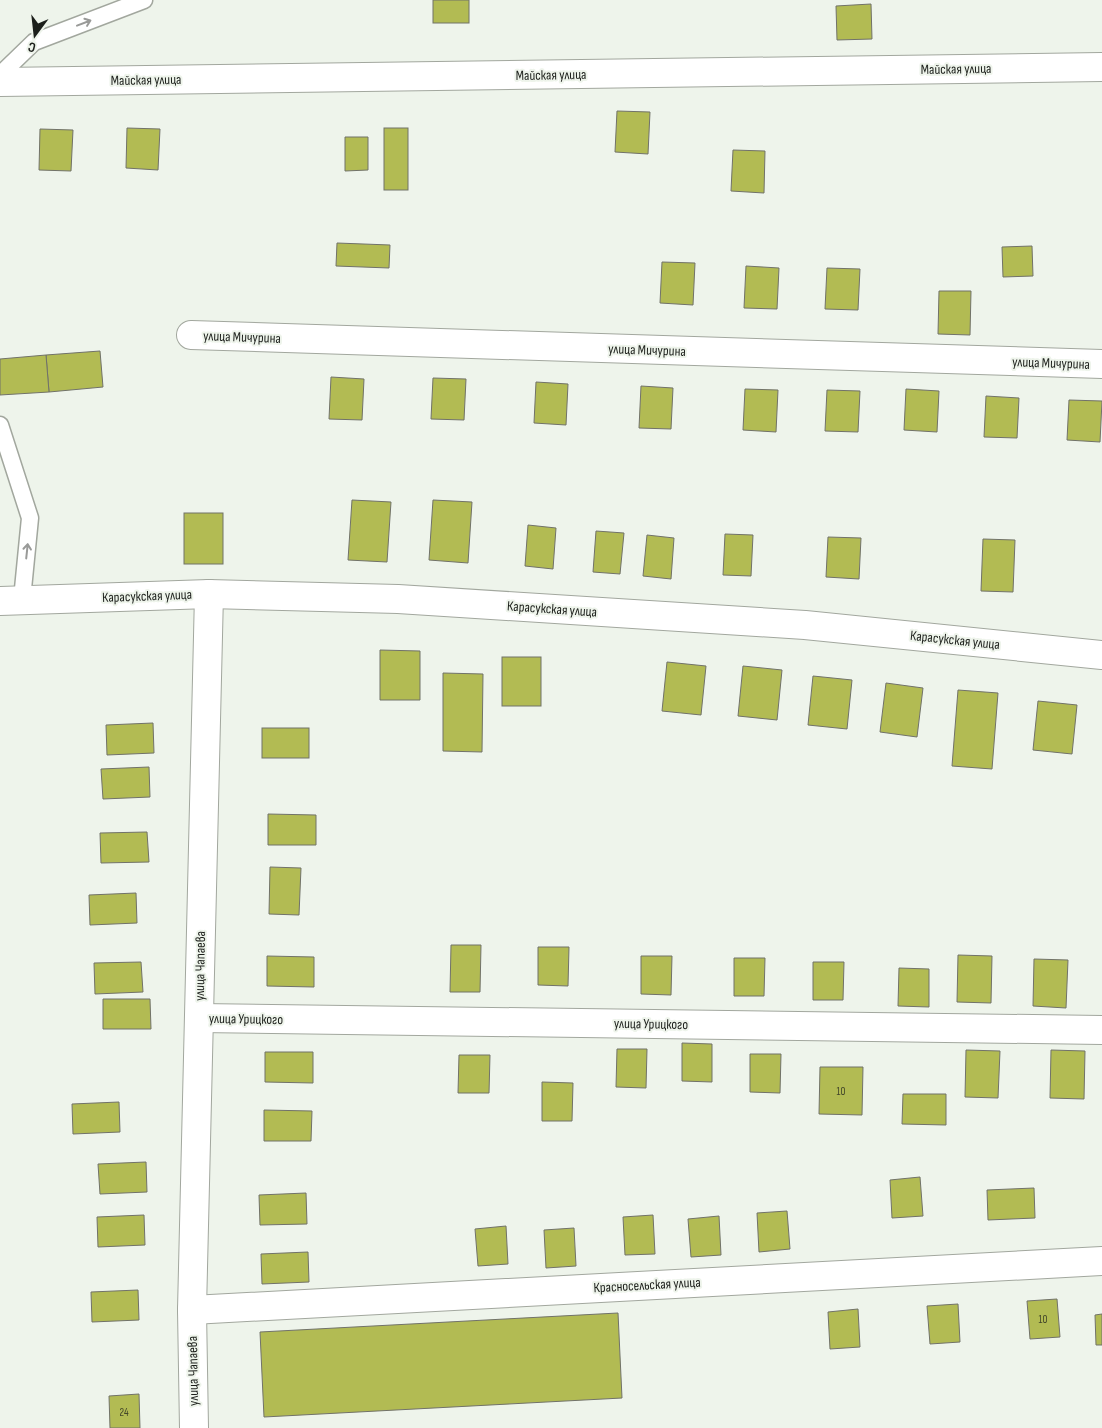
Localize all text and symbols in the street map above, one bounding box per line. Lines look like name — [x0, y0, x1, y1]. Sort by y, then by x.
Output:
north arrow — [10, 10, 60, 60]
one-way arrow — [76, 18, 91, 27]
text: С — [26, 38, 37, 56]
street label: Майская улица — [920, 60, 992, 78]
street label: Майская улица — [515, 66, 587, 84]
street label: Майская улица — [110, 71, 182, 89]
street label: улица Мичурина — [203, 327, 281, 347]
street label: улица Мичурина — [608, 340, 686, 360]
street label: улица Мичурина — [1012, 353, 1090, 373]
one-way arrow — [22, 543, 32, 559]
street label: Карасукская улица — [102, 586, 192, 606]
street label: Карасукская улица — [506, 597, 598, 621]
street label: Карасукская улица — [909, 627, 1001, 653]
street label: улица Чапаева — [191, 931, 209, 1001]
street label: улица Урицкого — [209, 1010, 284, 1028]
street label: улица Урицкого — [614, 1015, 689, 1033]
house number: 10 — [837, 1085, 845, 1098]
street label: Красносельская улица — [593, 1274, 701, 1296]
house number: 10 — [1039, 1313, 1047, 1326]
street label: улица Чапаева — [184, 1336, 202, 1406]
house number: 24 — [119, 1406, 129, 1419]

